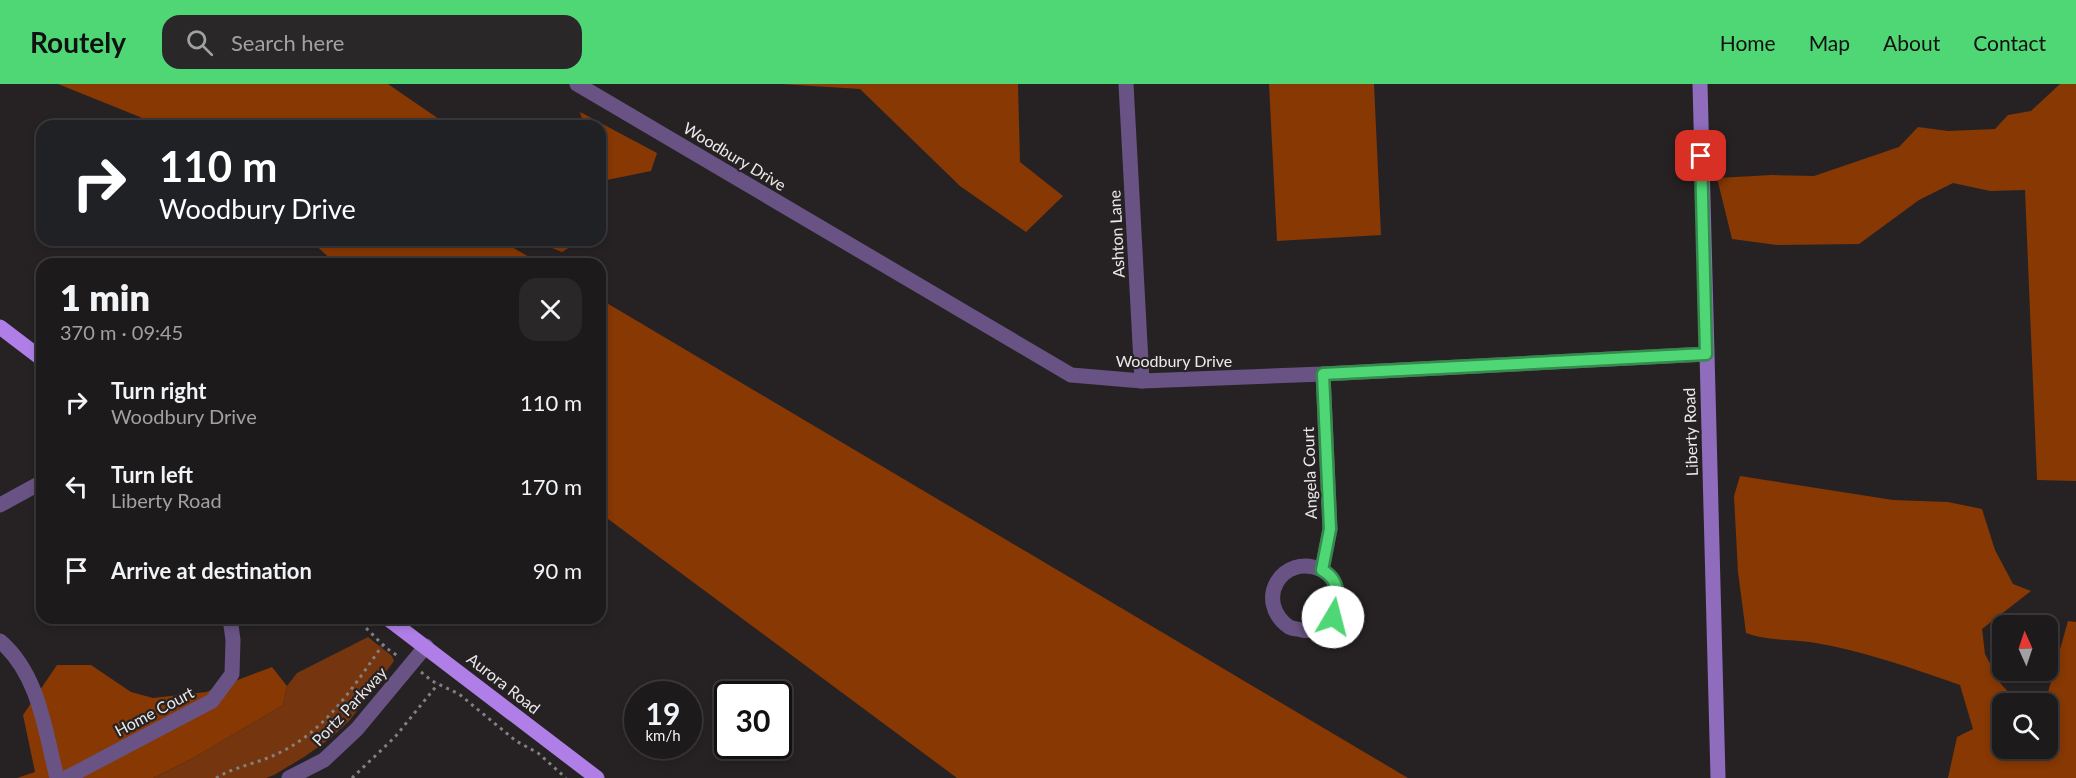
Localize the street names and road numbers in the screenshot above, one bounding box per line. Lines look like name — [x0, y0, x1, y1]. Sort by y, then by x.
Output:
street label: Woodbury Drive — [680, 118, 790, 194]
street label: Ashton Lane — [1104, 190, 1128, 278]
street label: Woodbury Drive — [1116, 351, 1232, 370]
street label: Liberty Road — [1679, 387, 1701, 477]
street label: Angela Court — [1298, 426, 1320, 519]
street label: Aurora Road — [464, 649, 544, 717]
street label: Portz Parkway — [308, 662, 391, 749]
street label: Home Court — [111, 682, 197, 740]

